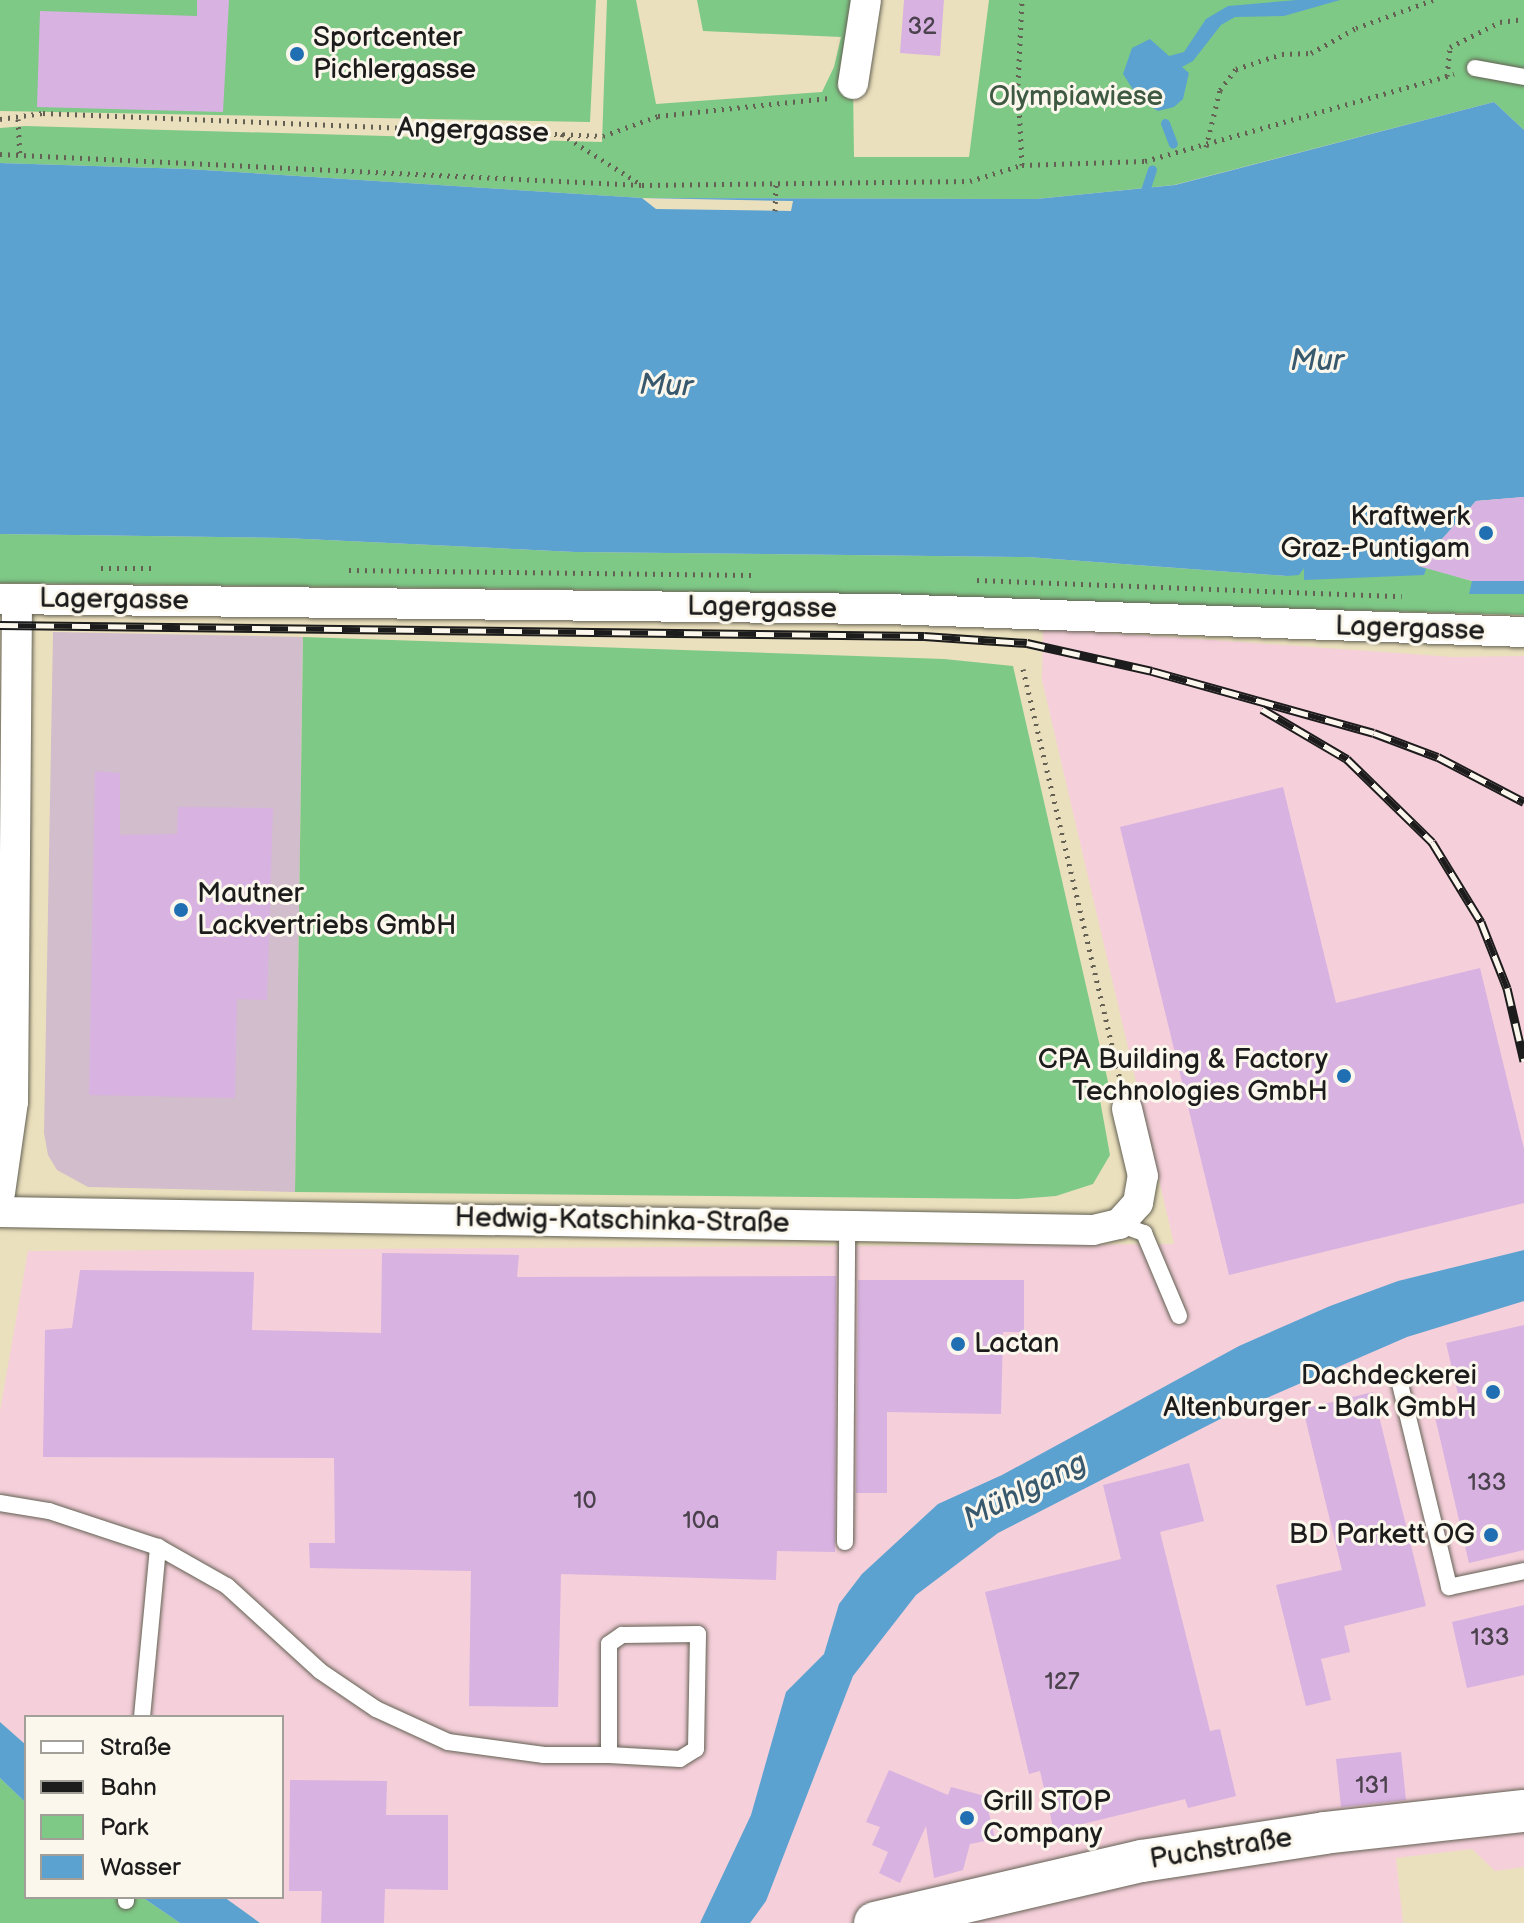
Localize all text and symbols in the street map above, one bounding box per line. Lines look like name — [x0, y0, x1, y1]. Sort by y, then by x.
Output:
house number: 32 — [908, 13, 936, 41]
place label: Sportcenter Pichlergasse — [313, 21, 476, 87]
marker: Sportcenter Pichlergasse — [288, 45, 306, 63]
park label: Olympiawiese — [989, 80, 1163, 114]
street label: Angergasse — [397, 112, 549, 150]
water label: Mur — [1290, 343, 1344, 379]
water label: Mur — [639, 367, 693, 405]
place label: Kraftwerk Graz-Puntigam — [1281, 500, 1470, 566]
marker: Kraftwerk Graz-Puntigam — [1477, 524, 1495, 542]
street label: Lagergasse — [39, 582, 189, 618]
street label: Lagergasse — [687, 590, 837, 626]
street label: Lagergasse — [1335, 610, 1485, 648]
place label: Mautner Lackvertriebs GmbH — [197, 877, 457, 943]
marker: Mautner Lackvertriebs GmbH — [172, 901, 190, 919]
place label: CPA Building & Factory Technologies GmbH — [1038, 1043, 1328, 1109]
marker: CPA Building & Factory Technologies GmbH — [1335, 1067, 1353, 1085]
street label: Hedwig-Katschinka-Straße — [454, 1201, 790, 1241]
place label: Lactan — [974, 1327, 1059, 1361]
marker: Lactan — [949, 1335, 967, 1353]
place label: Dachdeckerei Altenburger - Balk GmbH — [1161, 1359, 1477, 1425]
marker: Dachdeckerei Altenburger - Balk GmbH — [1484, 1383, 1502, 1401]
water label: Mühlgang — [957, 1445, 1093, 1537]
house number: 133 — [1468, 1469, 1506, 1497]
house number: 10 — [573, 1487, 597, 1515]
house number: 10a — [683, 1507, 719, 1535]
place label: BD Parkett OG — [1289, 1518, 1475, 1552]
marker: BD Parkett OG — [1482, 1526, 1500, 1544]
house number: 133 — [1471, 1624, 1509, 1652]
house number: 127 — [1044, 1668, 1080, 1696]
legend — [24, 1715, 284, 1899]
text: Straße — [100, 1733, 171, 1762]
house number: 131 — [1355, 1772, 1389, 1800]
text: Bahn — [100, 1773, 157, 1802]
place label: Grill STOP Company — [983, 1785, 1111, 1851]
marker: Grill STOP Company — [958, 1809, 976, 1827]
text: Park — [100, 1813, 148, 1842]
street label: Puchstraße — [1147, 1821, 1295, 1877]
text: Wasser — [100, 1853, 181, 1882]

